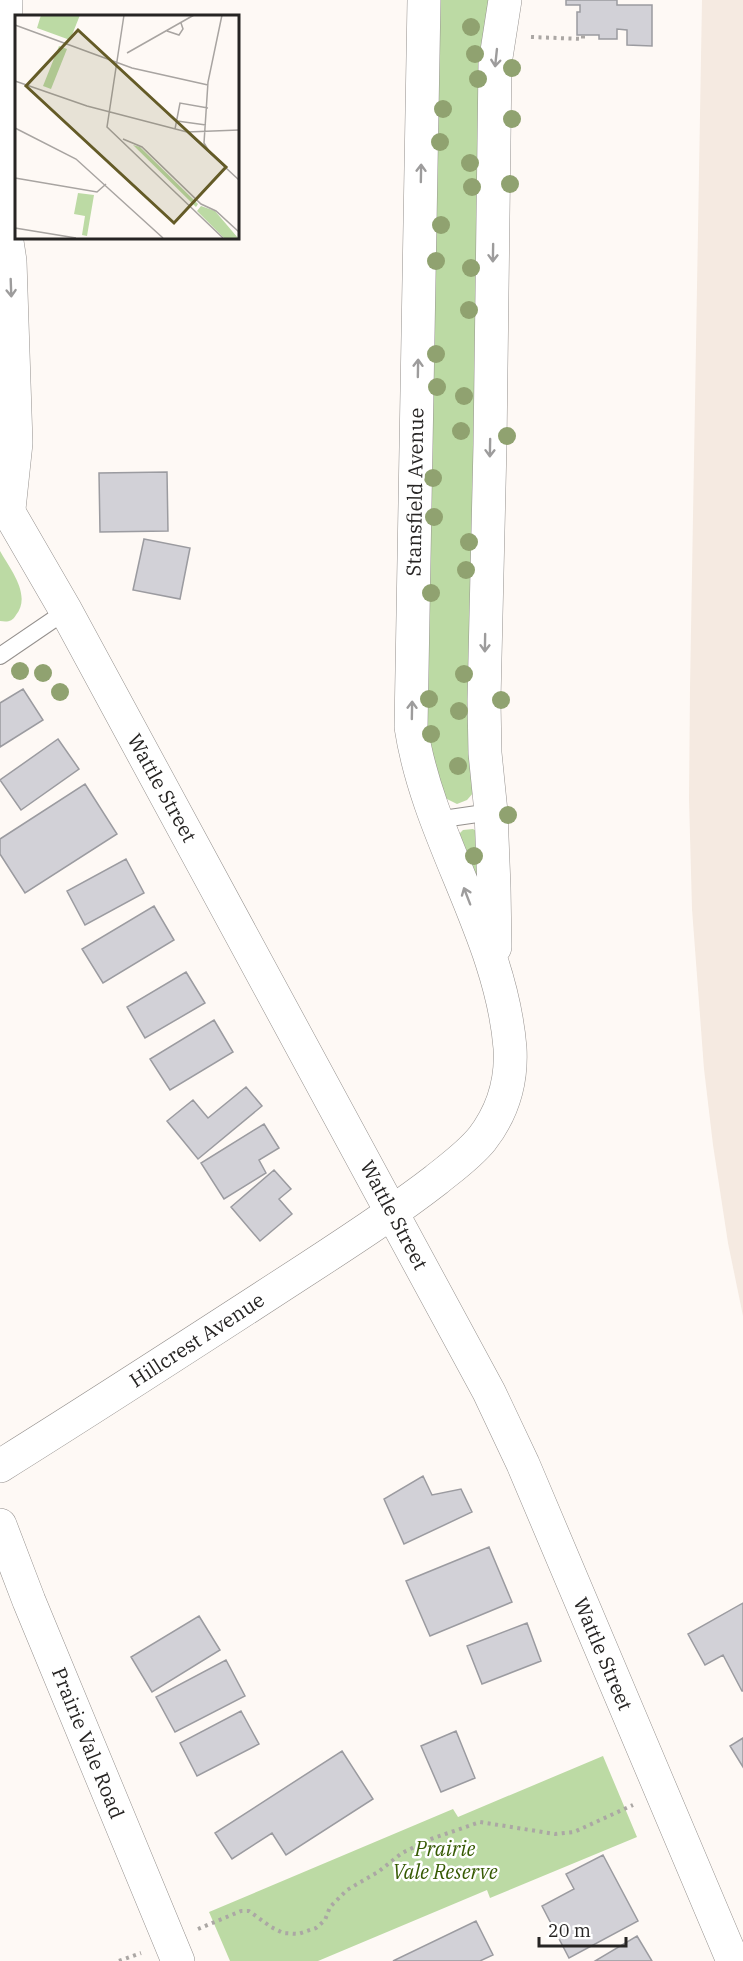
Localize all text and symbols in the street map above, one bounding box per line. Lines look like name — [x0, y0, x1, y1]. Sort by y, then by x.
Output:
inset map — [15, 15, 238, 238]
one-way arrow — [490, 47, 501, 67]
one-way arrow — [415, 164, 427, 184]
one-way arrow — [487, 242, 499, 262]
one-way arrow — [6, 277, 17, 297]
one-way arrow — [412, 359, 424, 379]
street label: Stansfield Avenue — [400, 407, 429, 577]
one-way arrow — [484, 437, 496, 457]
one-way arrow — [479, 632, 491, 652]
one-way arrow — [406, 701, 417, 721]
street label: Wattle Street — [121, 729, 203, 847]
one-way arrow — [461, 887, 472, 906]
street label: Wattle Street — [354, 1155, 435, 1274]
street label: Hillcrest Avenue — [124, 1286, 269, 1393]
street label: Wattle Street — [568, 1593, 639, 1714]
street label: Prairie Vale Road — [46, 1663, 131, 1822]
park label: Prairie Vale Reserve — [392, 1835, 498, 1885]
scale bar — [539, 1910, 626, 1948]
text: 20 m — [548, 1919, 591, 1942]

